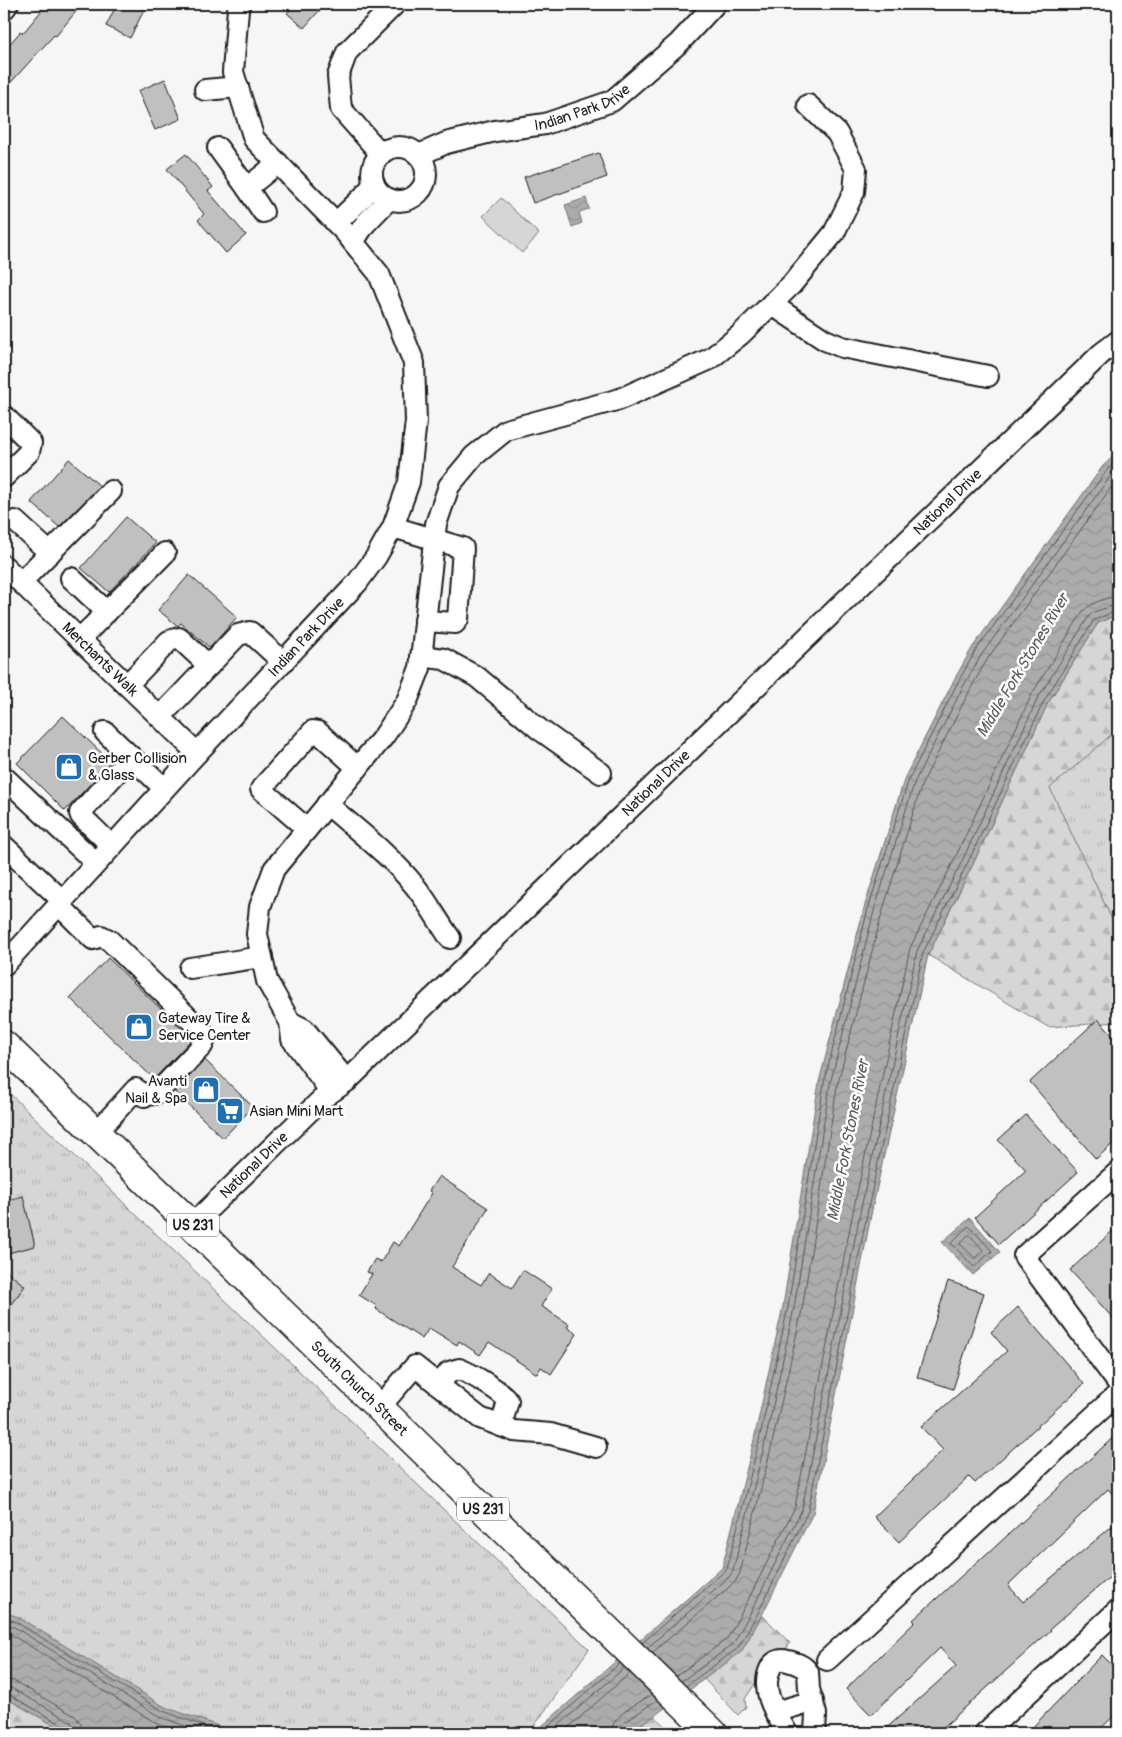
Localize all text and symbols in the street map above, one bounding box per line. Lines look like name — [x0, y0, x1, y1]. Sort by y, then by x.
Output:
street label: Indian Park Drive — [533, 80, 635, 135]
street label: National Drive — [910, 465, 986, 540]
water label: Middle Fork Stones River — [972, 588, 1075, 741]
street label: Indian Park Drive — [264, 593, 349, 681]
street label: Merchants Walk — [58, 618, 143, 701]
street label: National Drive — [618, 746, 695, 821]
place label: Gerber Collision & Glass — [88, 749, 187, 785]
shop icon: Gerber Collision & Glass — [54, 752, 84, 782]
place label: Gateway Tire & Service Center — [158, 1009, 251, 1045]
shop icon: Gateway Tire & Service Center — [124, 1012, 154, 1042]
water label: Middle Fork Stones River — [823, 1056, 874, 1222]
place label: Avanti Nail & Spa — [125, 1072, 187, 1108]
shop icon: Avanti Nail & Spa — [191, 1075, 221, 1105]
supermarket icon: Asian Mini Mart — [215, 1096, 245, 1126]
place label: Asian Mini Mart — [249, 1102, 344, 1121]
street label: National Drive — [216, 1128, 293, 1203]
road number: US 231 — [167, 1214, 219, 1236]
street label: South Church Street — [306, 1337, 412, 1441]
road number: US 231 — [457, 1498, 509, 1520]

